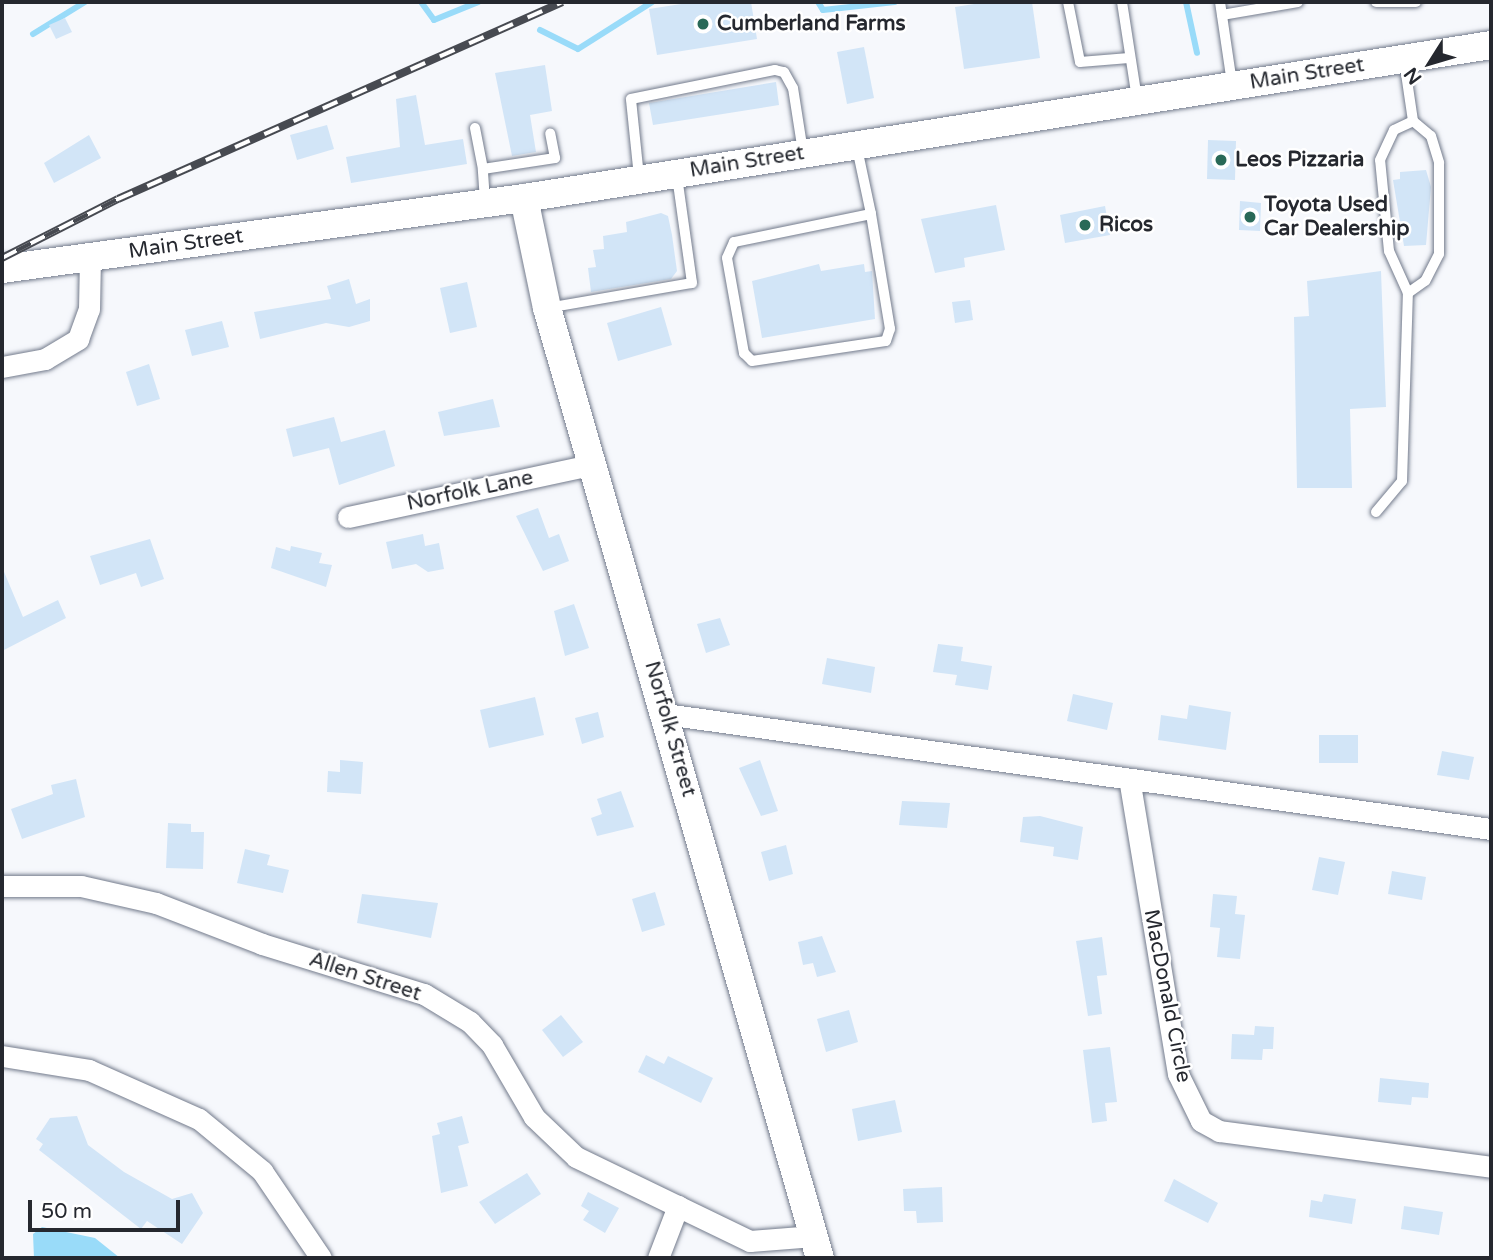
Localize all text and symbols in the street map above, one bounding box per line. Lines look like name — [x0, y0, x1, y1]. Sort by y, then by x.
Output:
place label: Cumberland Farms — [717, 11, 906, 37]
marker: Cumberland Farms — [695, 16, 711, 32]
north arrow — [1395, 28, 1465, 98]
street label: Main Street — [1248, 53, 1366, 95]
text: N — [1400, 63, 1427, 88]
street label: Main Street — [688, 141, 806, 183]
place label: Leos Pizzaria — [1235, 147, 1364, 173]
marker: Leos Pizzaria — [1213, 152, 1229, 168]
place label: Toyota Used Car Dealership — [1264, 192, 1409, 242]
marker: Toyota Used Car Dealership — [1242, 209, 1258, 225]
place label: Ricos — [1099, 212, 1153, 238]
marker: Ricos — [1077, 217, 1093, 233]
street label: Main Street — [127, 223, 245, 265]
street label: Norfolk Lane — [405, 465, 535, 517]
street label: Norfolk Street — [639, 658, 701, 800]
street label: MacDonald Circle — [1138, 907, 1196, 1085]
street label: Allen Street — [306, 947, 424, 1007]
scale bar — [32, 1186, 184, 1230]
text: 50 m — [41, 1199, 92, 1224]

